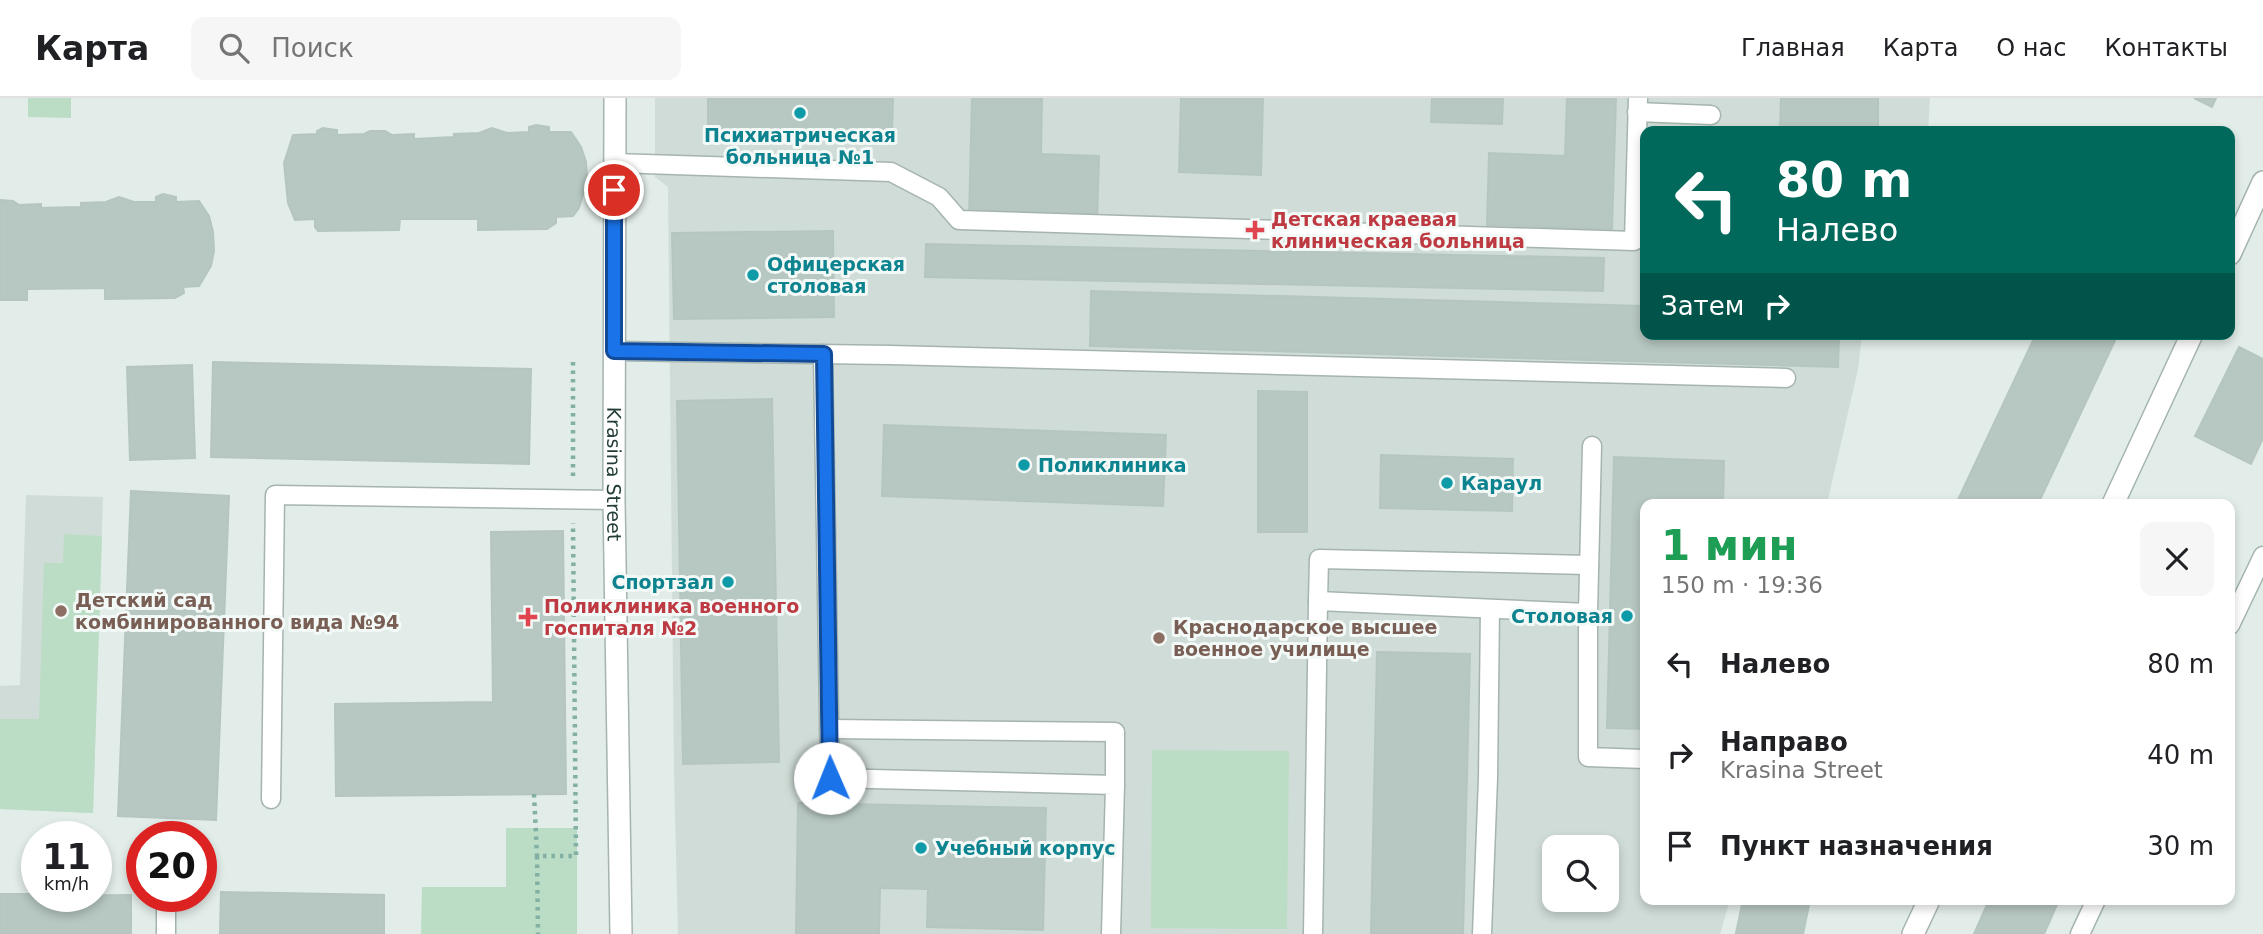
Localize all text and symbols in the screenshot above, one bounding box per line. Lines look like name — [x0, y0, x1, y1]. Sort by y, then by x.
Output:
search box — [191, 17, 681, 80]
text: Карта — [35, 29, 149, 68]
icon: search — [215, 29, 253, 67]
text: Поиск — [271, 33, 354, 63]
text: Главная — [1741, 34, 1845, 62]
text: Карта — [1883, 34, 1958, 62]
text: О нас — [1996, 34, 2066, 62]
text: Контакты — [2104, 34, 2228, 62]
marker: Психиатрическая больница №1 — [792, 105, 808, 121]
place label: Психиатрическая больница №1 — [704, 124, 896, 168]
text: 80 m — [1776, 152, 1912, 209]
icon: left — [1661, 154, 1752, 245]
pin — [584, 160, 644, 220]
icon: arrive — [595, 171, 633, 209]
place label: Детская краевая клиническая больница — [1271, 208, 1525, 252]
text: Налево — [1776, 211, 1898, 249]
marker: Детская краевая клиническая больница — [1245, 220, 1265, 240]
place label: Офицерская столовая — [767, 253, 905, 297]
marker: Офицерская столовая — [745, 267, 761, 283]
icon: right — [1758, 287, 1796, 325]
text: Затем — [1661, 291, 1744, 321]
street label: Krasina Street — [603, 407, 626, 541]
place label: Поликлиника — [1038, 454, 1186, 476]
marker: Поликлиника — [1016, 457, 1032, 473]
place label: Караул — [1461, 472, 1542, 494]
marker: Караул — [1439, 475, 1455, 491]
text: 1 мин — [1661, 521, 1798, 570]
button: close — [2140, 522, 2214, 596]
place label: Спортзал — [611, 571, 714, 593]
text: 150 m · 19:36 — [1661, 572, 1823, 598]
marker: Спортзал — [720, 574, 736, 590]
place label: Детский сад комбинированного вида №94 — [75, 589, 399, 633]
place label: Поликлиника военного госпиталя №2 — [544, 595, 799, 639]
marker: Детский сад комбинированного вида №94 — [53, 603, 69, 619]
place label: Столовая — [1511, 605, 1613, 627]
marker: Поликлиника военного госпиталя №2 — [518, 607, 538, 627]
marker: Столовая — [1619, 608, 1635, 624]
place label: Краснодарское высшее военное училище — [1173, 616, 1437, 660]
marker: Краснодарское высшее военное училище — [1151, 630, 1167, 646]
icon: left — [1661, 645, 1699, 683]
text: Налево — [1720, 649, 1830, 679]
text: 80 m — [2147, 649, 2214, 679]
text: Направо — [1720, 727, 1848, 757]
icon: right — [1661, 736, 1699, 774]
text: 40 m — [2147, 740, 2214, 770]
position arrow — [793, 741, 867, 815]
text: Krasina Street — [1720, 757, 1883, 783]
speed limit sign: 20 — [126, 821, 217, 912]
icon: arrive — [1661, 827, 1699, 865]
text: Пункт назначения — [1720, 831, 1993, 861]
text: 30 m — [2147, 831, 2214, 861]
map controls — [1542, 835, 1619, 912]
button: search — [1542, 835, 1619, 912]
text: 11 — [42, 837, 91, 877]
place label: Учебный корпус — [935, 837, 1115, 859]
marker: Учебный корпус — [913, 840, 929, 856]
text: km/h — [44, 873, 89, 894]

